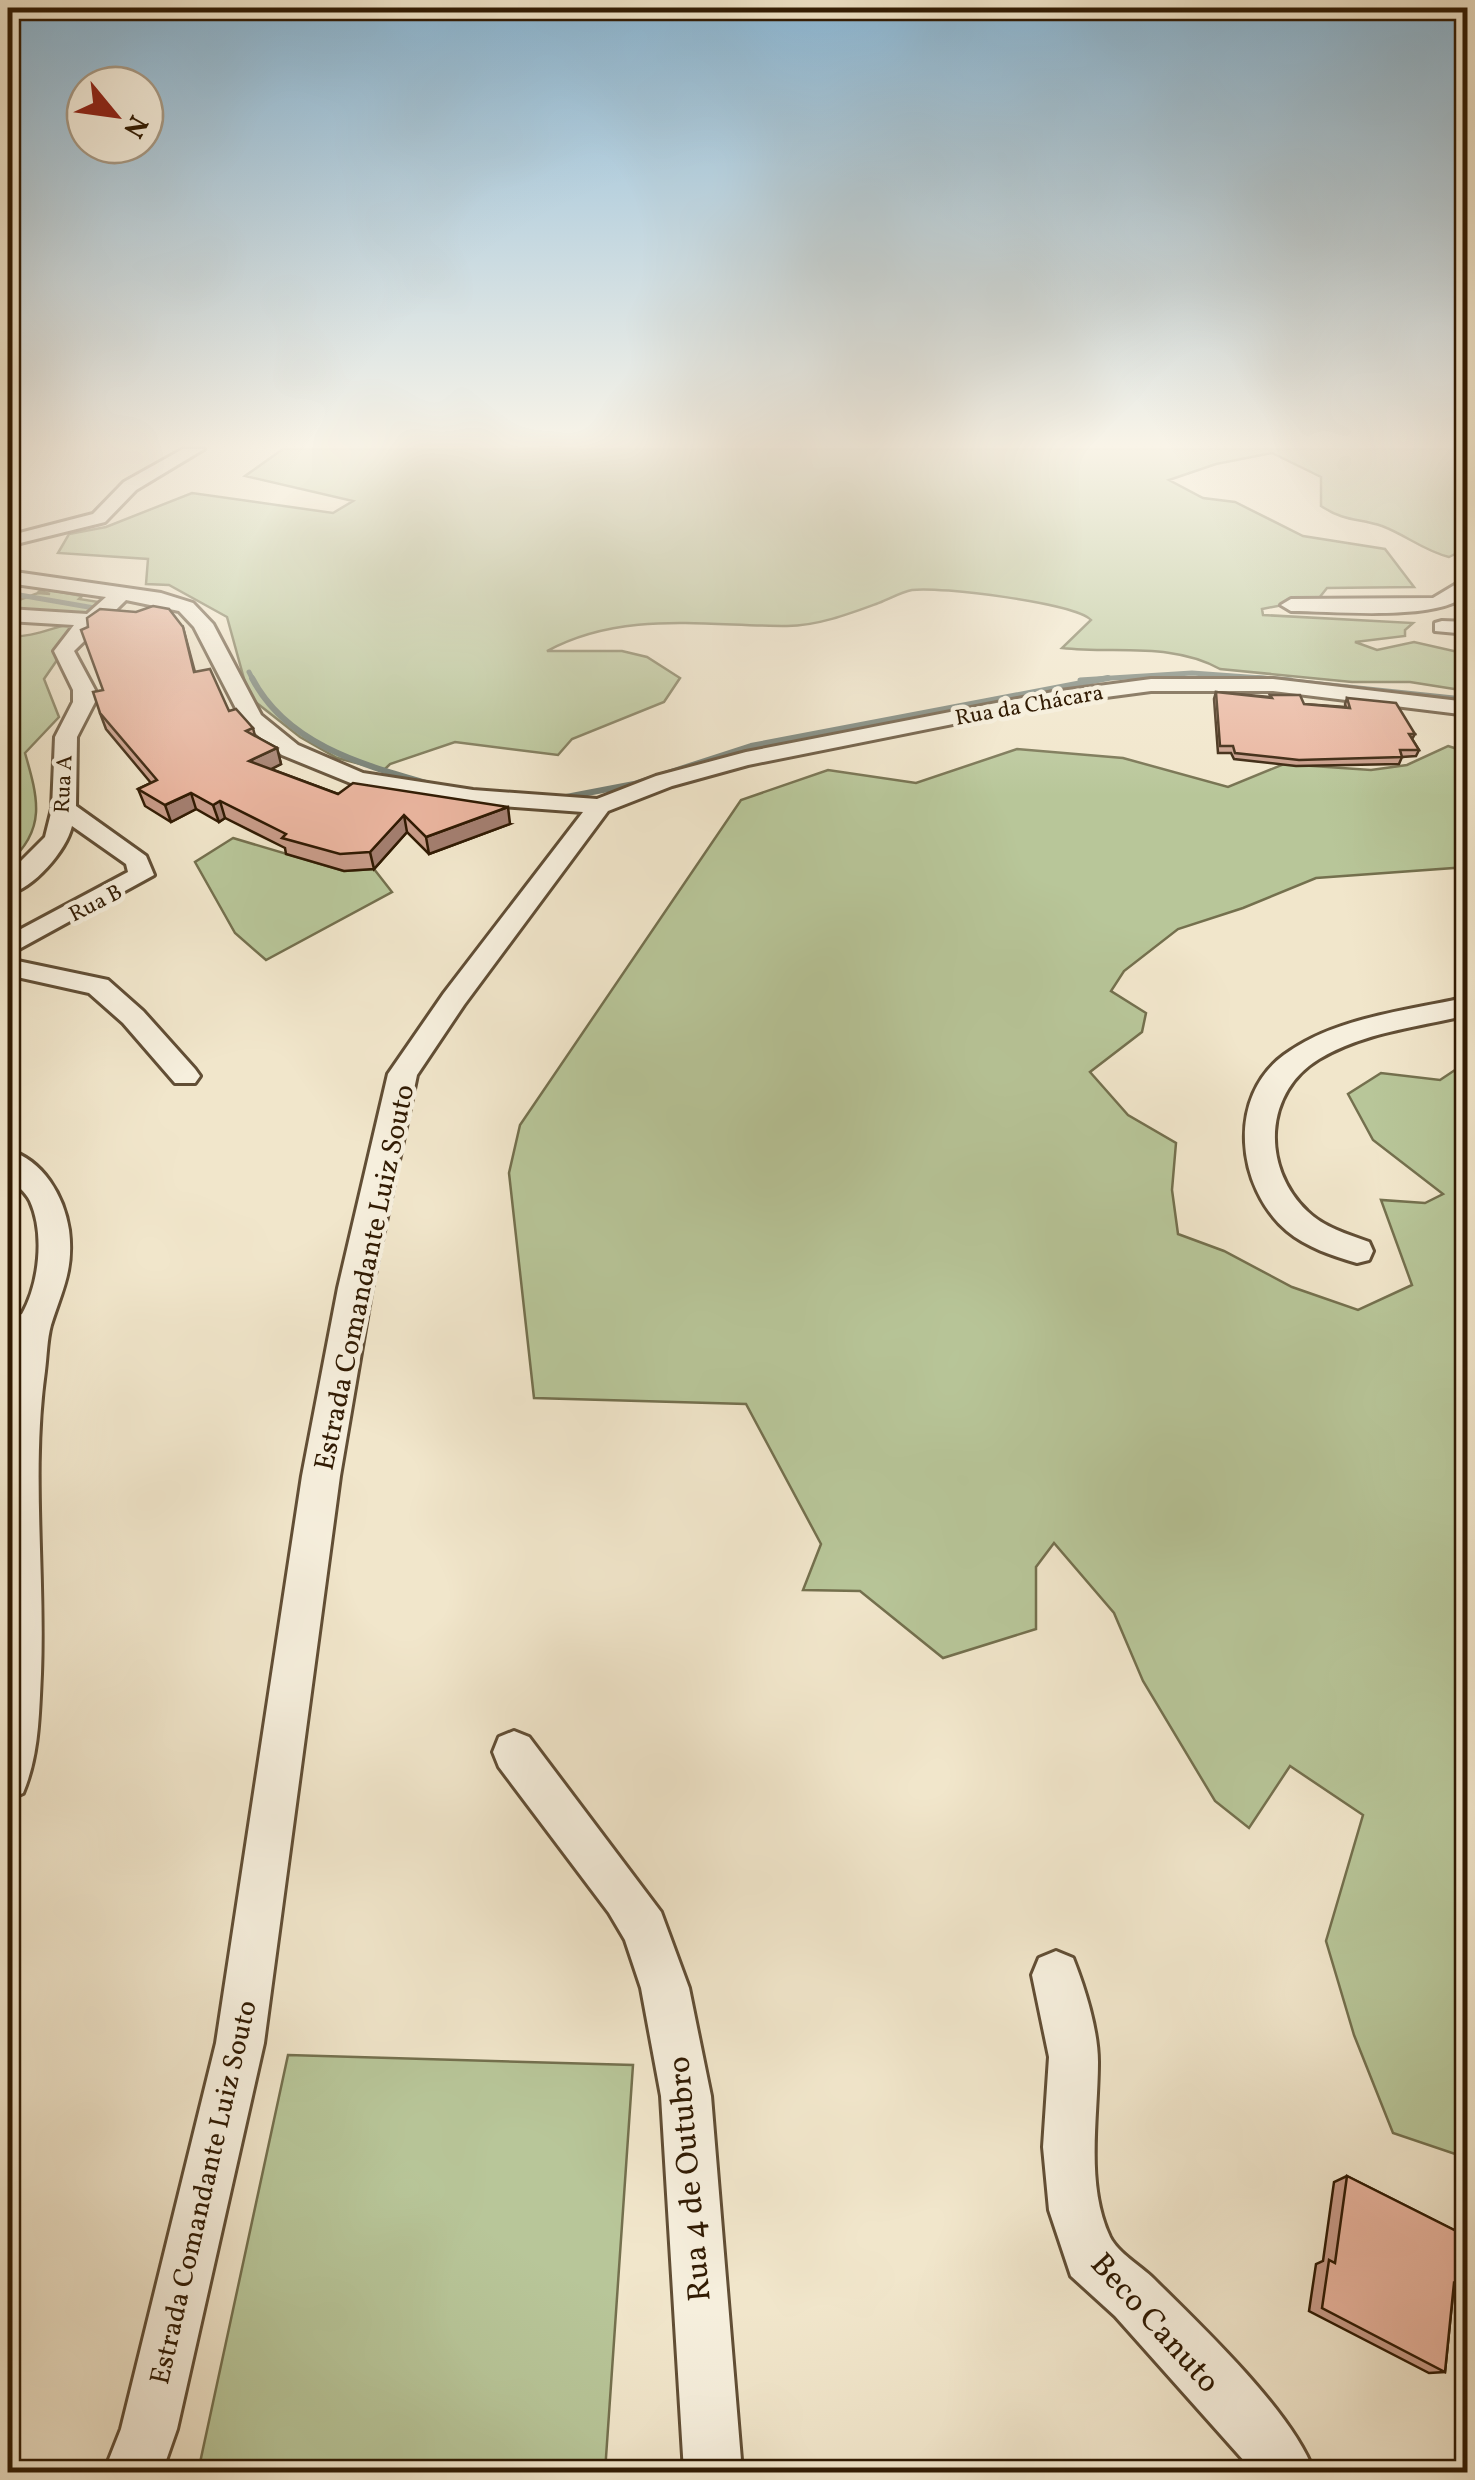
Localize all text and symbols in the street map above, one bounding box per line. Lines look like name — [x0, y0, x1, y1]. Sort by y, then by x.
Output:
north arrow — [65, 65, 165, 165]
text: N — [113, 108, 157, 144]
street label: Rua da Chácara — [953, 678, 1106, 735]
street label: Rua A — [47, 754, 82, 814]
street label: Rua B — [64, 878, 128, 931]
street label: Estrada Comandante Luiz Souto — [305, 1081, 425, 1474]
street label: Estrada Comandante Luiz Souto — [141, 1997, 268, 2389]
street label: Rua 4 de Outubro — [658, 2054, 724, 2303]
street label: Beco Canuto — [1079, 2244, 1229, 2404]

